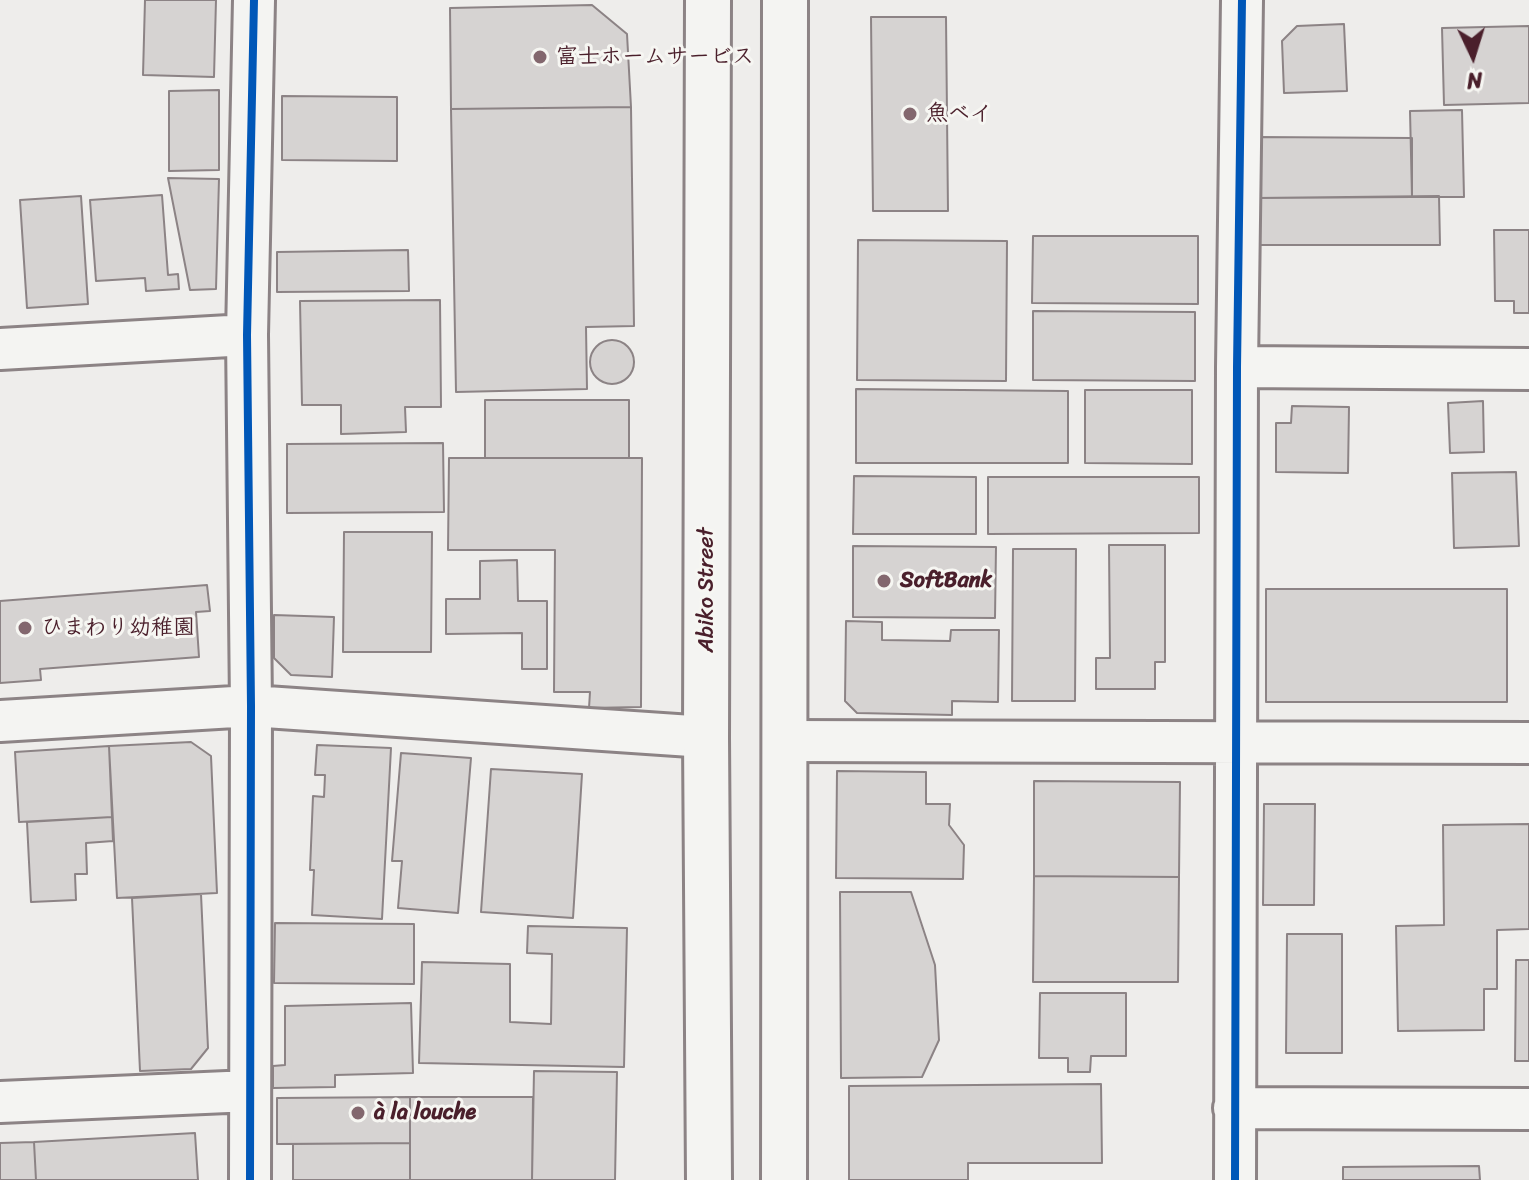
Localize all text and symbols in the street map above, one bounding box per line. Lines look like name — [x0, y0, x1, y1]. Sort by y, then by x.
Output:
north arrow — [1433, 16, 1513, 96]
place label: 富士ホームサービス — [556, 44, 754, 70]
marker: 富士ホームサービス — [531, 48, 549, 66]
text: N — [1466, 60, 1484, 100]
place label: 魚ベイ — [926, 101, 992, 127]
marker: 魚ベイ — [901, 105, 919, 123]
street label: Abiko Street — [694, 527, 720, 653]
place label: SoftBank — [900, 568, 992, 594]
marker: SoftBank — [875, 572, 893, 590]
place label: ひまわり幼稚園 — [41, 615, 195, 641]
marker: ひまわり幼稚園 — [16, 619, 34, 637]
place label: à la louche — [374, 1100, 476, 1126]
marker: à la louche — [349, 1104, 367, 1122]

